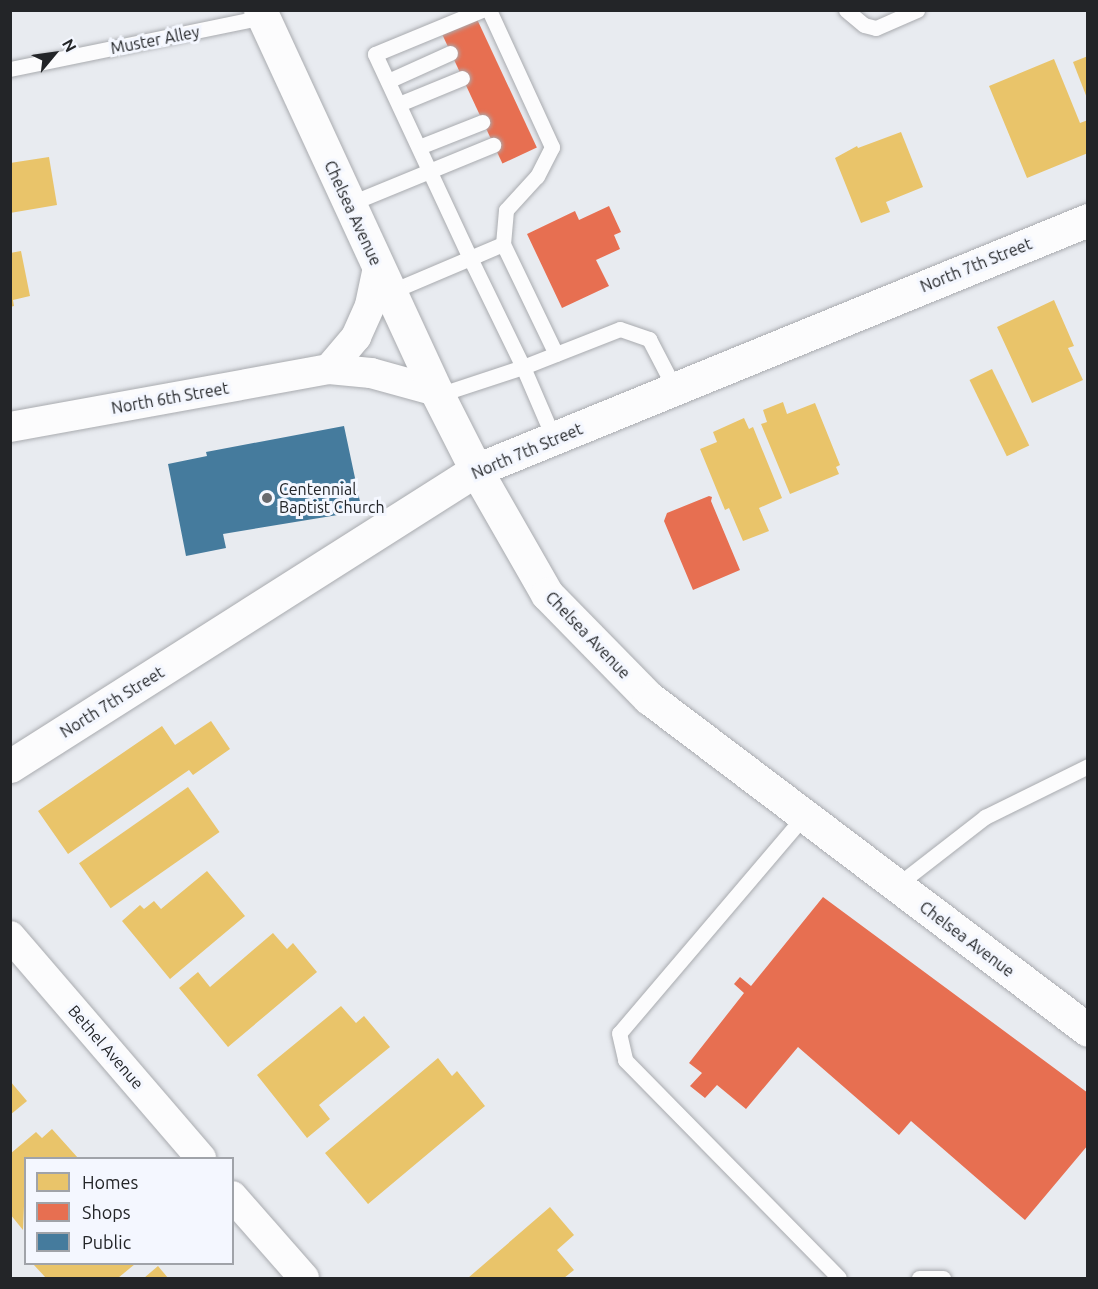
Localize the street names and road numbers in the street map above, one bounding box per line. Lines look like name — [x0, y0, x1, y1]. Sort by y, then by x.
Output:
street label: Muster Alley — [109, 22, 201, 58]
street label: Chelsea Avenue — [320, 157, 386, 269]
street label: North 7th Street — [917, 234, 1035, 296]
street label: North 6th Street — [110, 378, 230, 418]
street label: North 7th Street — [469, 419, 585, 483]
street label: Chelsea Avenue — [542, 587, 634, 683]
street label: North 7th Street — [57, 662, 167, 742]
street label: Chelsea Avenue — [916, 897, 1018, 981]
street label: Bethel Avenue — [64, 1001, 148, 1093]

